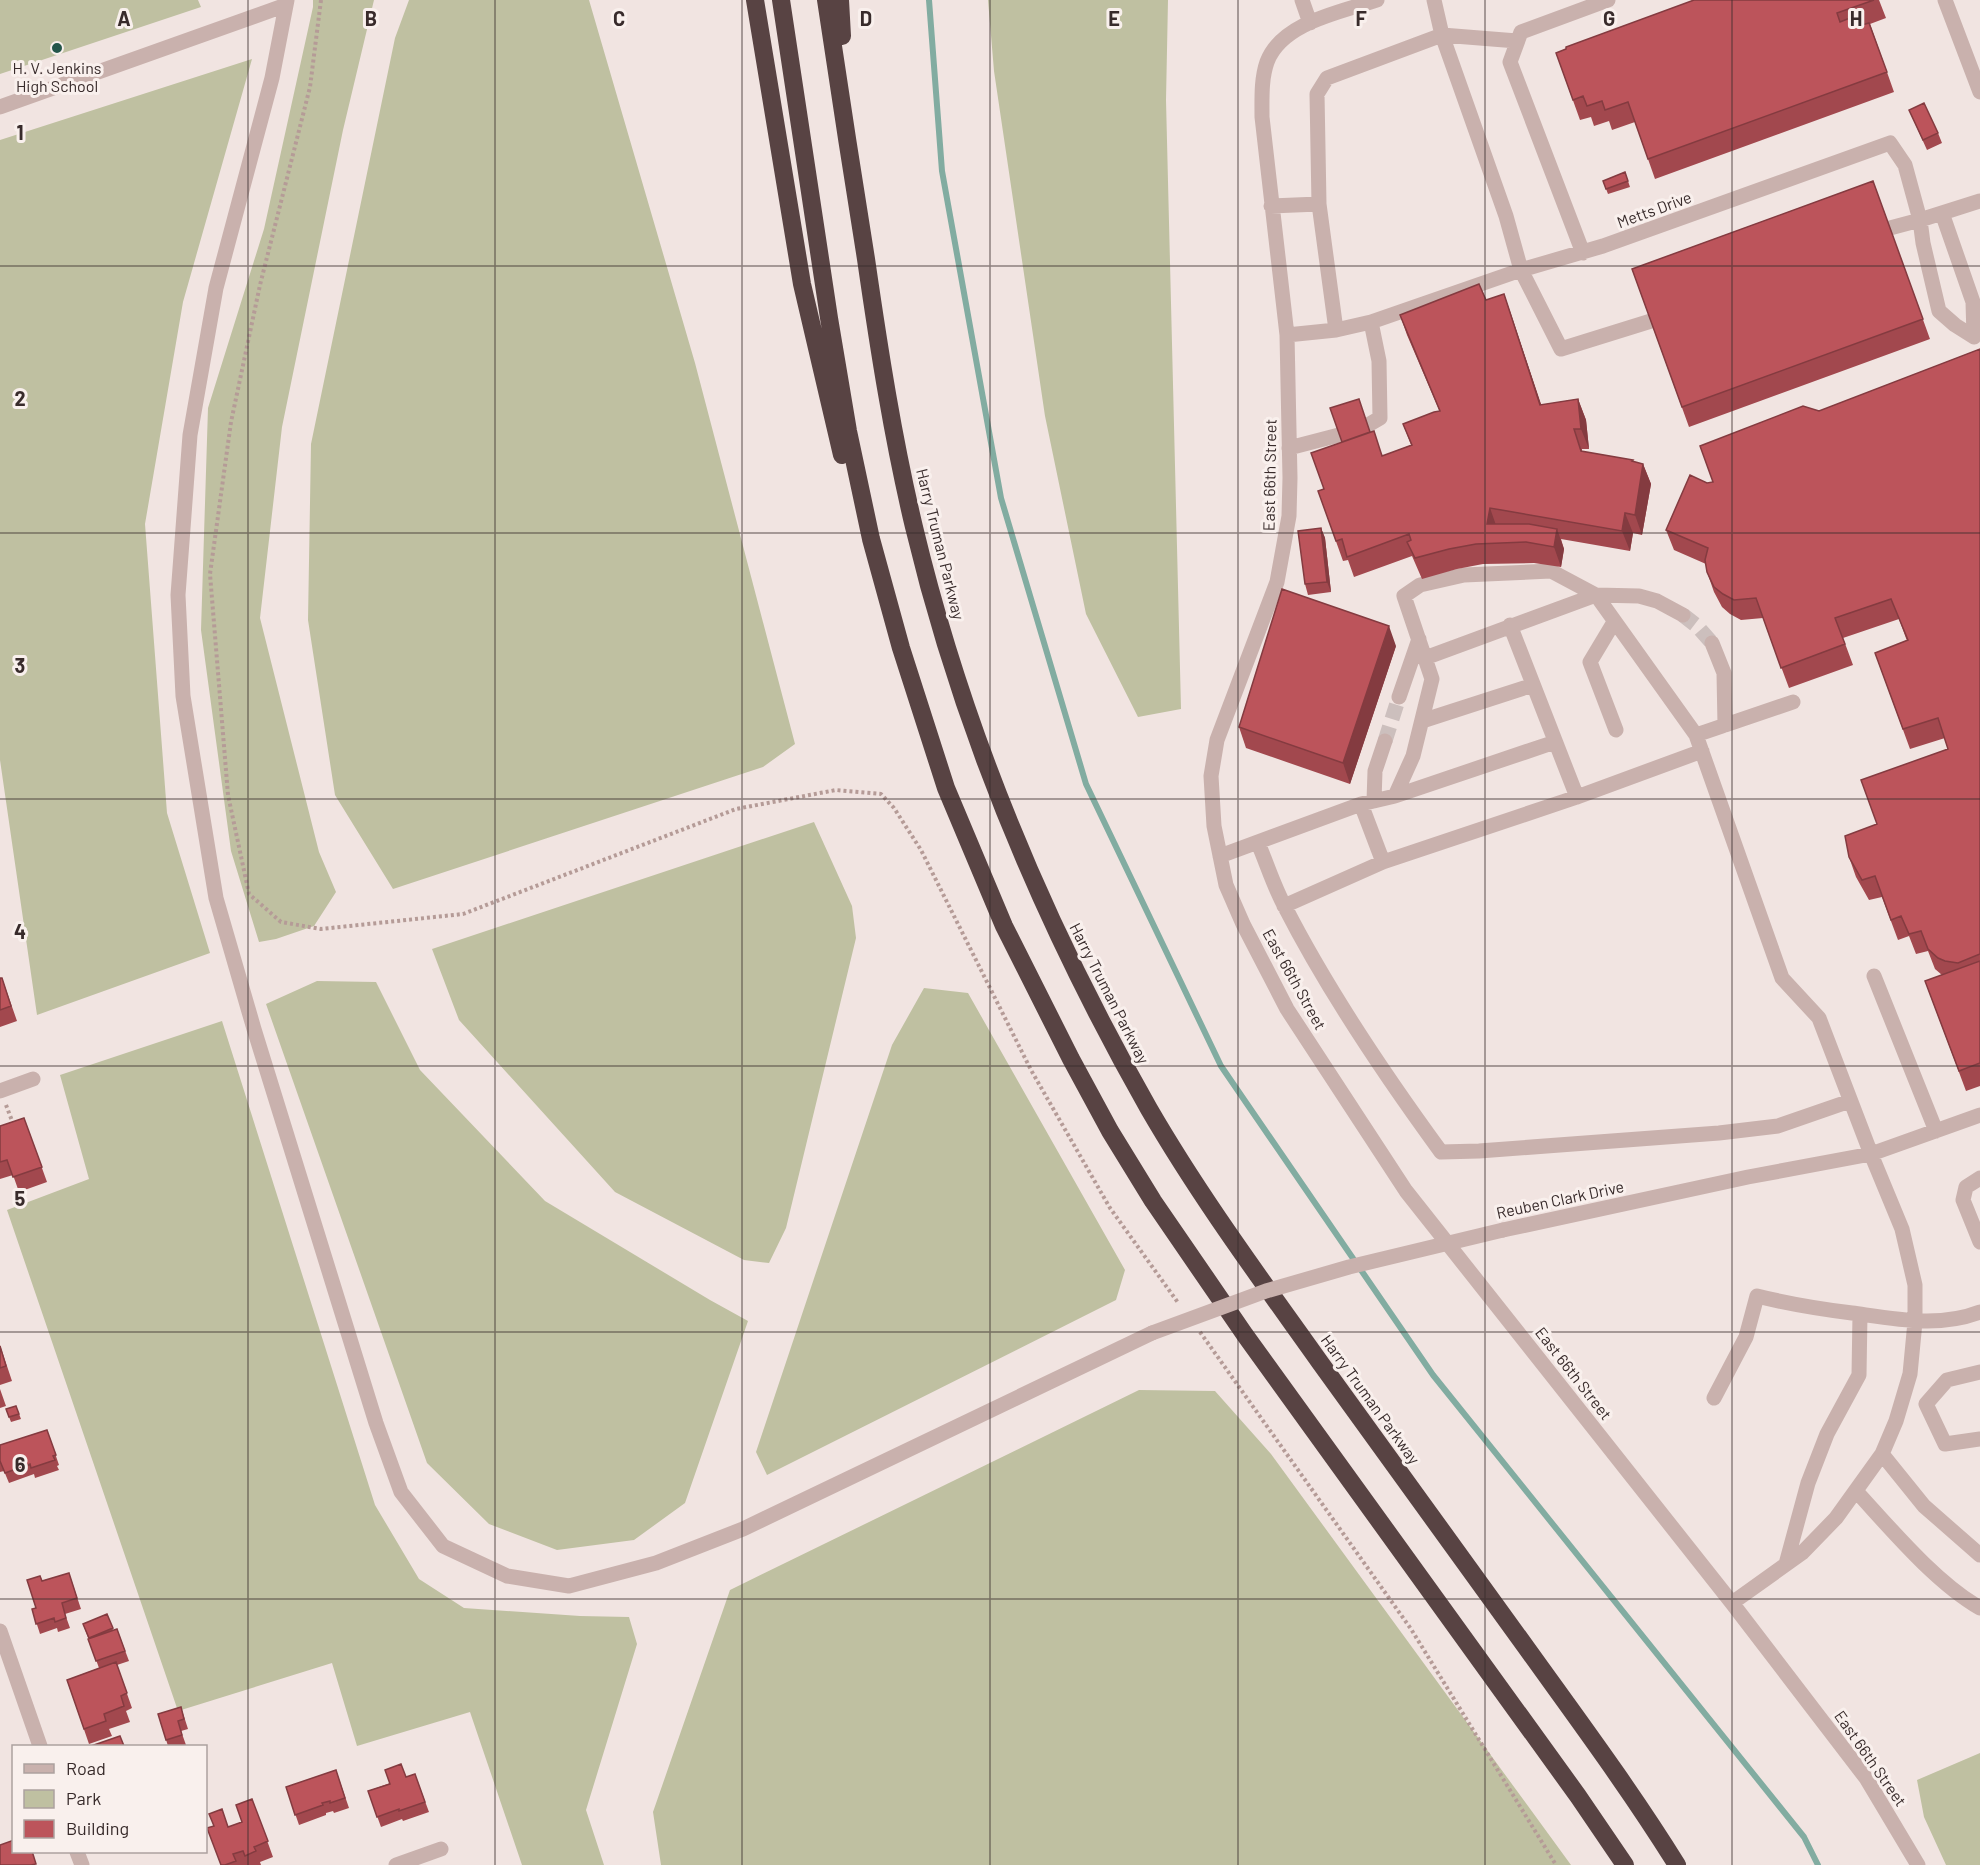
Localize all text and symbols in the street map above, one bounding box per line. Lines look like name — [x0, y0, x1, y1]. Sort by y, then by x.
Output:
text: A — [117, 6, 131, 30]
text: B — [365, 6, 377, 30]
text: C — [613, 6, 625, 30]
text: D — [860, 6, 872, 30]
text: E — [1108, 6, 1120, 30]
text: F — [1355, 6, 1367, 30]
text: G — [1603, 6, 1615, 30]
text: H — [1850, 6, 1862, 30]
marker: H. V. Jenkins High School — [50, 41, 64, 55]
place label: H. V. Jenkins High School — [12, 58, 102, 95]
text: 1 — [16, 120, 24, 144]
street label: Metts Drive — [1614, 187, 1694, 231]
text: 2 — [14, 386, 26, 410]
street label: East 66th Street — [1259, 419, 1279, 531]
street label: Harry Truman Parkway — [913, 466, 969, 622]
text: 3 — [15, 653, 25, 677]
text: 4 — [14, 919, 26, 943]
street label: Harry Truman Parkway — [1066, 919, 1154, 1067]
street label: East 66th Street — [1259, 925, 1331, 1033]
street label: Reuben Clark Drive — [1494, 1176, 1626, 1222]
text: 5 — [15, 1186, 26, 1210]
street label: East 66th Street — [1532, 1323, 1616, 1423]
street label: Harry Truman Parkway — [1318, 1331, 1425, 1468]
text: 6 — [15, 1452, 26, 1476]
street label: East 66th Street — [1831, 1707, 1911, 1809]
legend — [12, 1745, 207, 1853]
text: Road — [66, 1757, 106, 1779]
text: Park — [66, 1787, 101, 1809]
text: Building — [66, 1817, 129, 1839]

